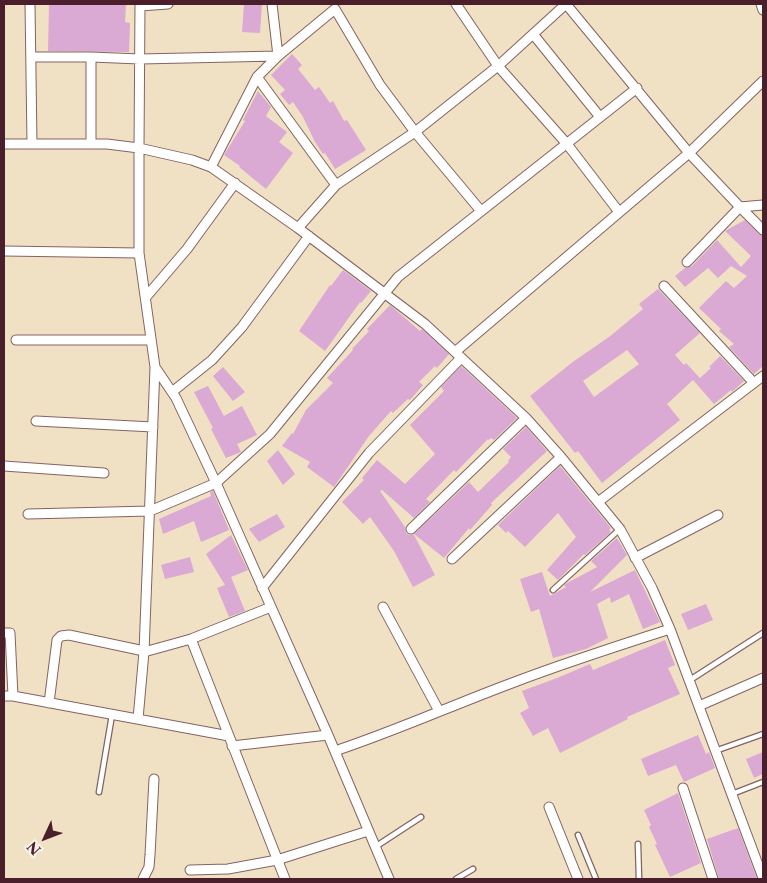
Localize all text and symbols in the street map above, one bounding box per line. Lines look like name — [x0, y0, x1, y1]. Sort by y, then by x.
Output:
north arrow — [20, 813, 70, 863]
text: N — [23, 838, 45, 859]

